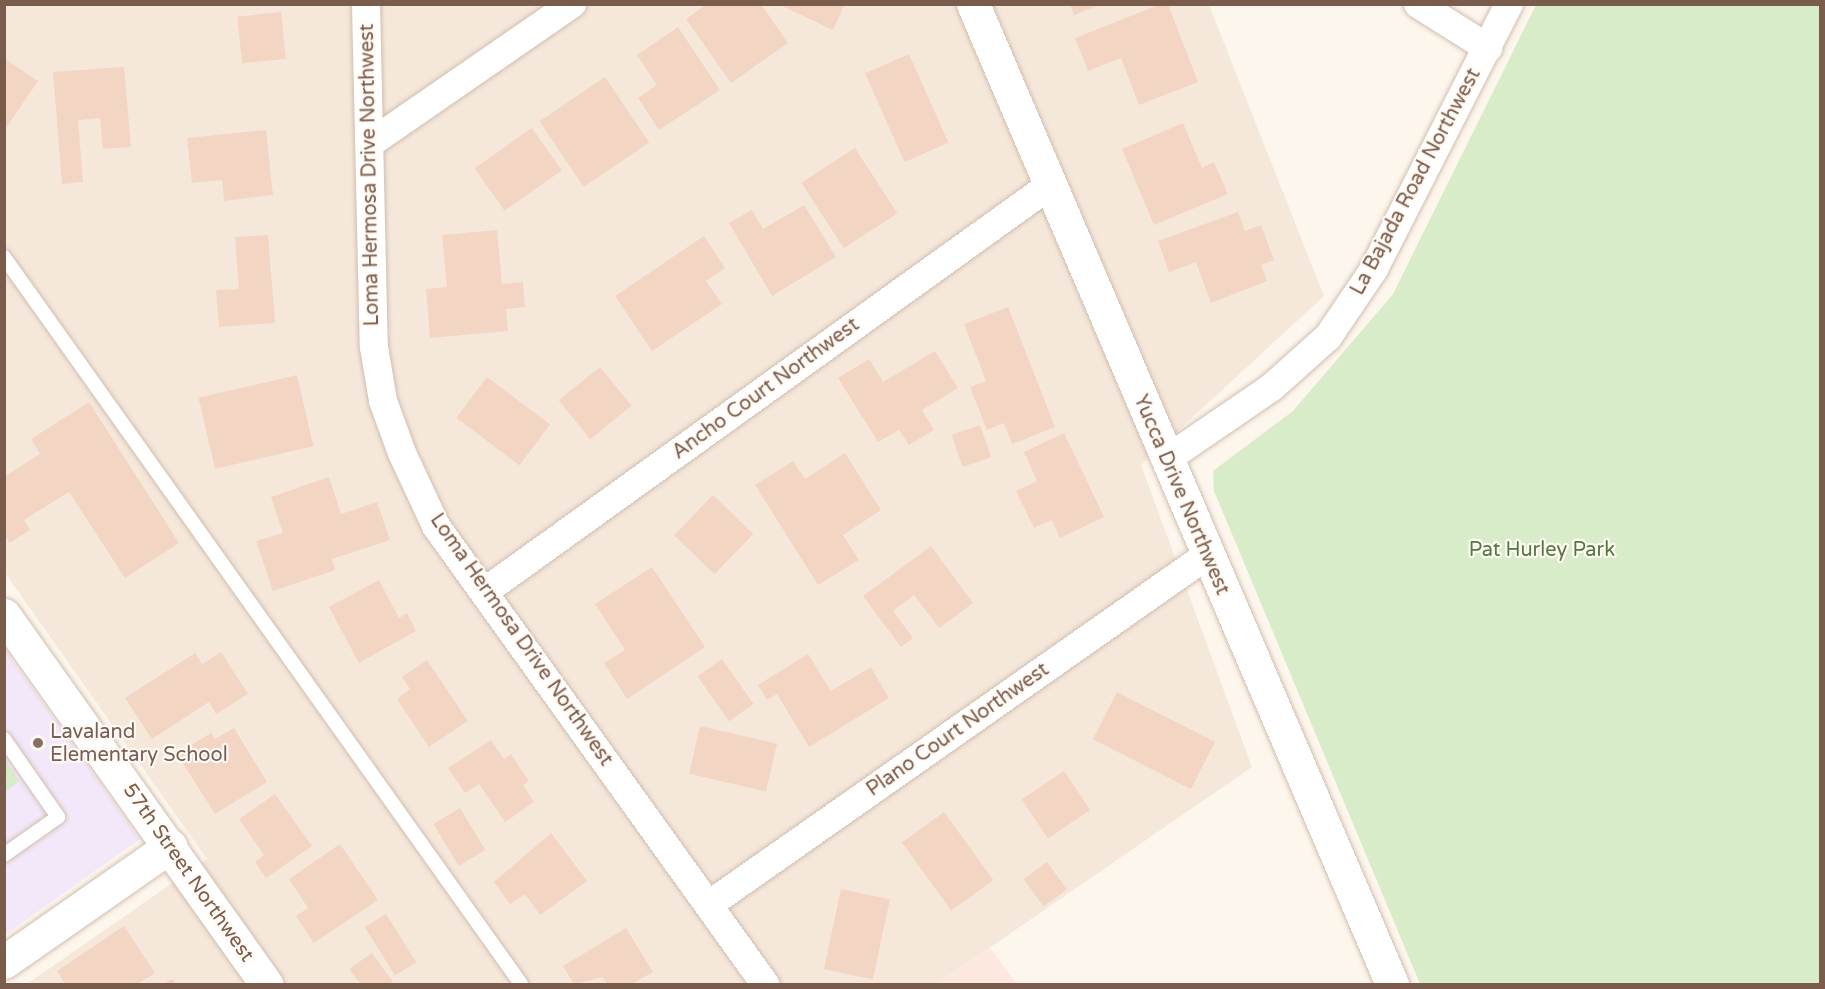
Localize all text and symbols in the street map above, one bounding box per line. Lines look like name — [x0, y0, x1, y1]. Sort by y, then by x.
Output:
street label: Loma Hermosa Drive Northwest — [355, 23, 385, 327]
street label: La Bajada Road Northwest — [1346, 65, 1486, 299]
street label: Ancho Court Northwest — [668, 313, 864, 465]
street label: Yucca Drive Northwest — [1128, 391, 1234, 599]
street label: Loma Hermosa Drive Northwest — [424, 509, 618, 771]
park label: Pat Hurley Park — [1469, 538, 1615, 562]
street label: Plano Court Northwest — [862, 658, 1054, 802]
place label: Lavaland Elementary School — [50, 720, 228, 767]
marker: Lavaland Elementary School — [31, 736, 45, 750]
street label: 57th Street Northwest — [117, 779, 259, 967]

